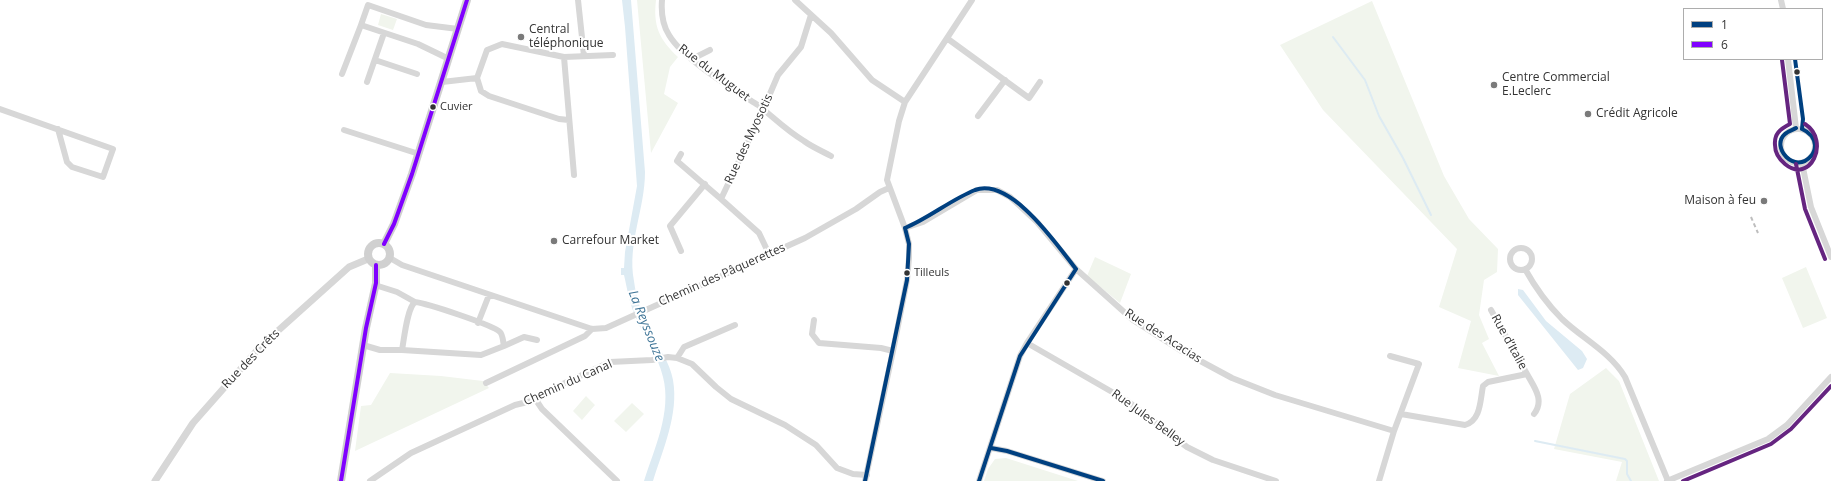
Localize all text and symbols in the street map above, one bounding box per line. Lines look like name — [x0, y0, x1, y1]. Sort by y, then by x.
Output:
legend — [1683, 8, 1823, 60]
text: 1 — [1721, 16, 1728, 33]
place label: Central téléphonique — [529, 23, 604, 51]
marker: Central téléphonique — [516, 32, 526, 42]
text: 6 — [1721, 36, 1728, 53]
street label: Rue du Muguet — [676, 42, 752, 104]
unlabelled marker — [1792, 67, 1802, 77]
place label: Centre Commercial E.Leclerc — [1502, 71, 1610, 99]
marker: Centre Commercial E.Leclerc — [1489, 80, 1499, 90]
street label: Rue des Myosotis — [722, 92, 776, 186]
place label: Cuvier — [440, 100, 473, 114]
marker: Cuvier — [428, 102, 438, 112]
place label: Crédit Agricole — [1596, 107, 1678, 121]
marker: Crédit Agricole — [1583, 109, 1593, 119]
place label: Maison à feu — [1684, 194, 1756, 208]
marker: Maison à feu — [1759, 196, 1769, 206]
place label: Carrefour Market — [562, 234, 659, 248]
marker: Carrefour Market — [549, 236, 559, 246]
street label: Chemin des Pâquerettes — [656, 241, 788, 309]
place label: Tilleuls — [914, 266, 949, 280]
marker: Tilleuls — [902, 268, 912, 278]
unlabelled marker — [1062, 278, 1072, 288]
water label: La Reyssouze — [625, 288, 667, 364]
street label: Rue des Acacias — [1122, 306, 1204, 366]
street label: Rue d’Italie — [1488, 312, 1530, 372]
street label: Rue des Crêts — [219, 326, 283, 392]
street label: Chemin du Canal — [522, 357, 614, 409]
street label: Rue Jules Belley — [1109, 387, 1187, 449]

